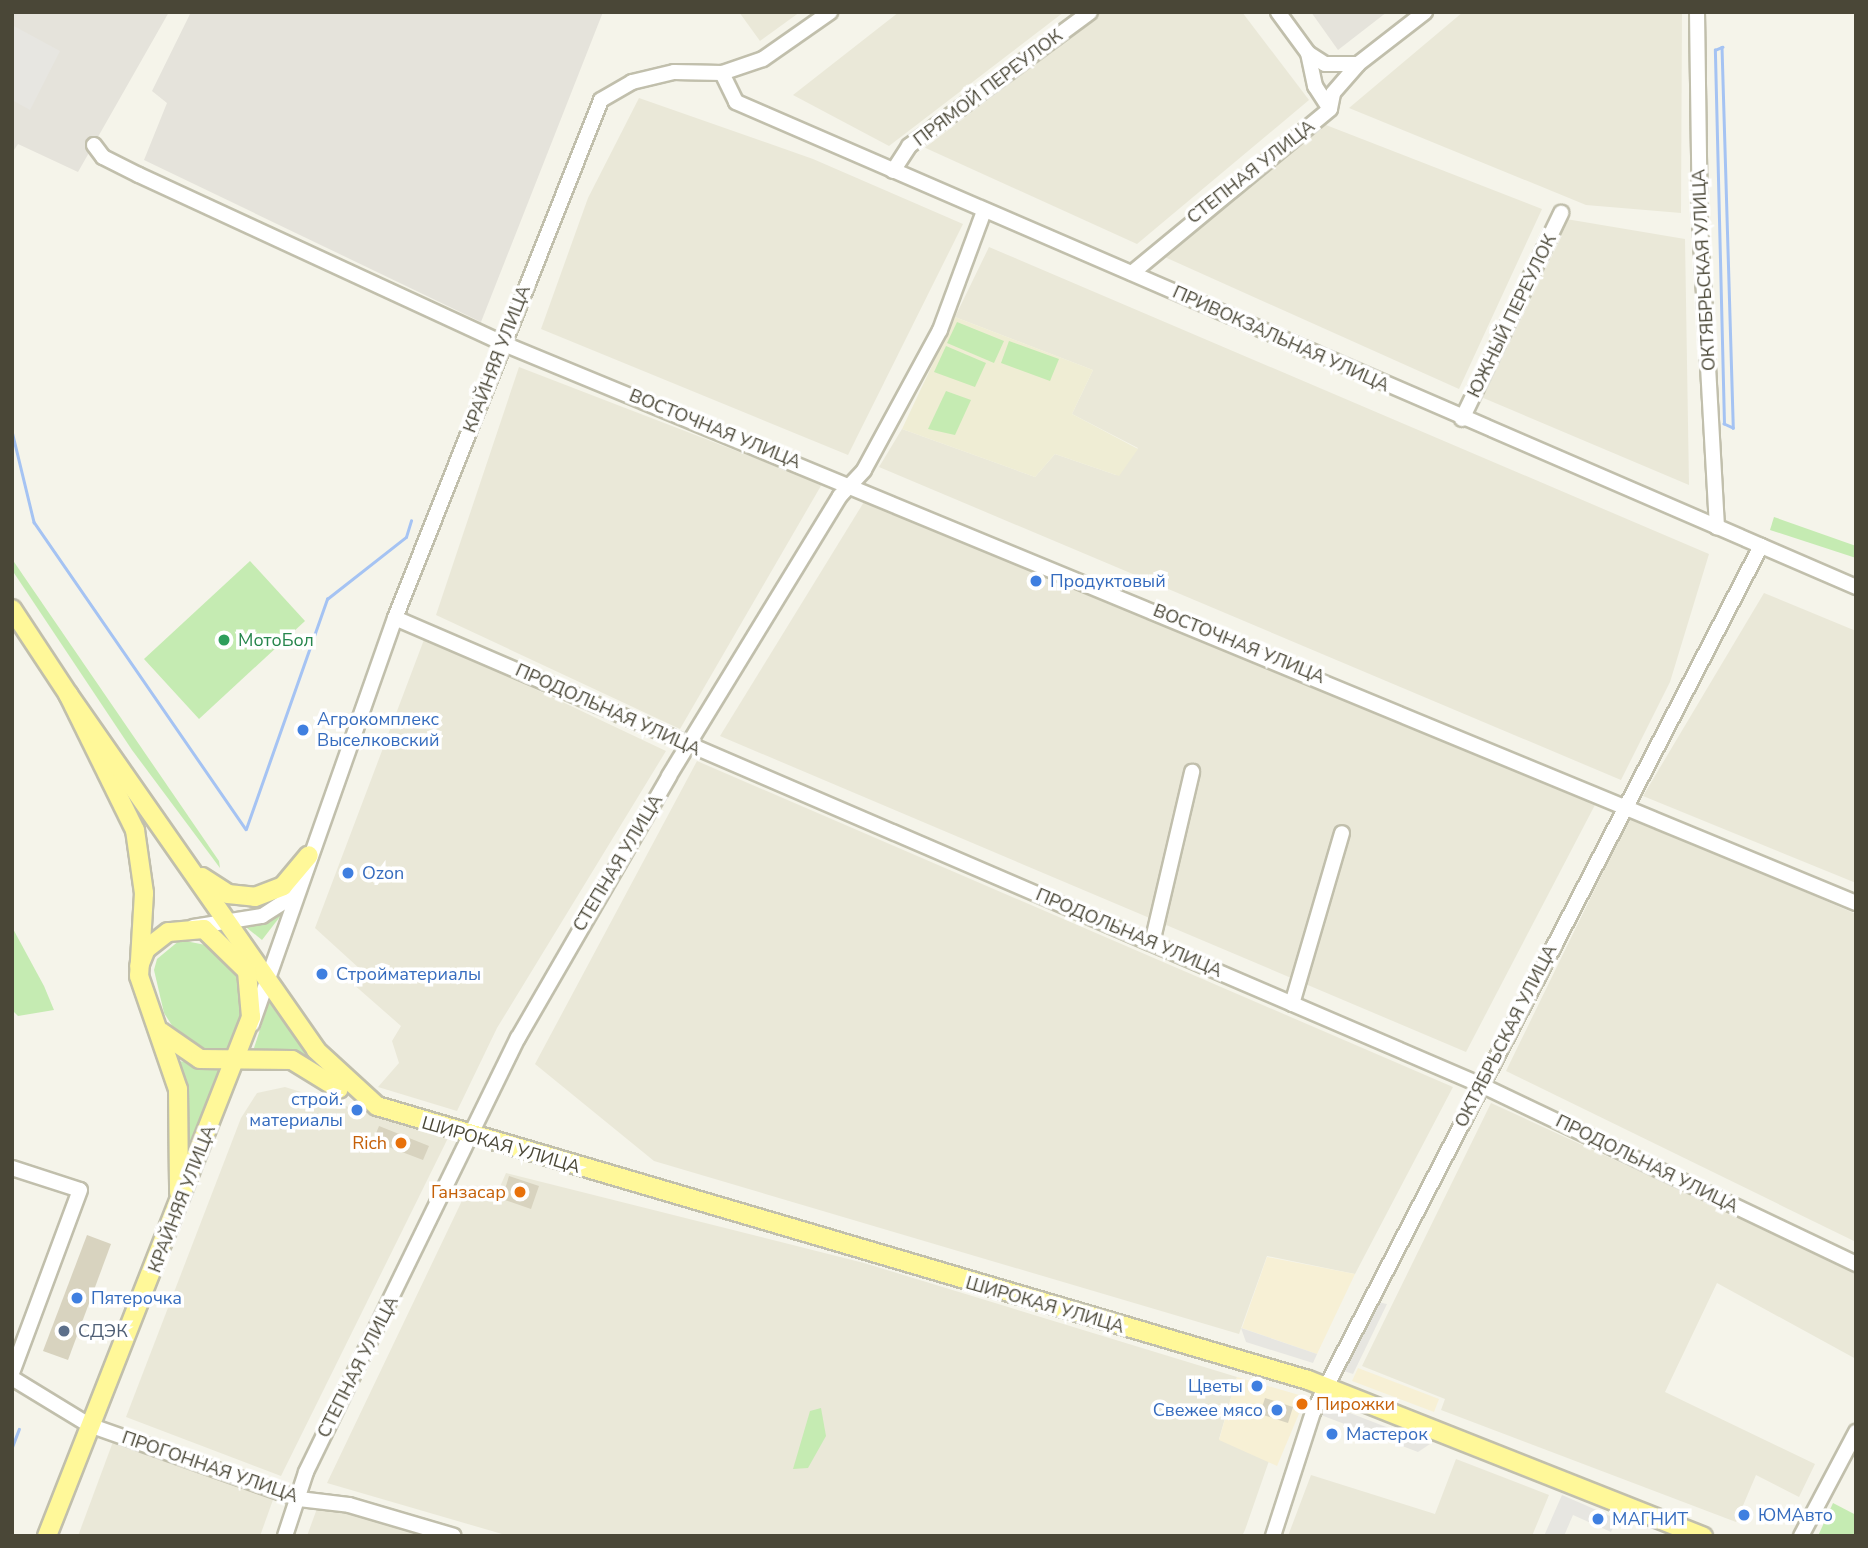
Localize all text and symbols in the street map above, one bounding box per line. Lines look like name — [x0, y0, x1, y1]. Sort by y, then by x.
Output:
street label: ПРЯМОЙ ПЕРЕУЛОК — [909, 25, 1067, 151]
street label: СТЕПНАЯ УЛИЦА — [1183, 115, 1319, 229]
street label: ОКТЯБРЬСКАЯ УЛИЦА — [1688, 169, 1720, 371]
street label: ЮЖНЫЙ ПЕРЕУЛОК — [1463, 231, 1561, 401]
street label: ПРИВОКЗАЛЬНАЯ УЛИЦА — [1169, 281, 1393, 397]
street label: КРАЙНЯЯ УЛИЦА — [459, 282, 535, 436]
street label: ВОСТОЧНАЯ УЛИЦА — [626, 385, 804, 473]
place label: Продуктовый — [1050, 570, 1166, 592]
marker: Продуктовый — [1028, 573, 1044, 589]
street label: ВОСТОЧНАЯ УЛИЦА — [1150, 600, 1328, 688]
place label: МотоБол — [238, 629, 314, 651]
marker: МотоБол — [216, 632, 232, 648]
street label: ПРОДОЛЬНАЯ УЛИЦА — [512, 659, 704, 761]
place label: Агрокомплекс Выселковский — [317, 709, 439, 752]
marker: Агрокомплекс Выселковский — [295, 722, 311, 738]
street label: СТЕПНАЯ УЛИЦА — [569, 791, 667, 935]
place label: Ozon — [362, 862, 404, 884]
marker: Ozon — [340, 865, 356, 881]
street label: ПРОДОЛЬНАЯ УЛИЦА — [1033, 884, 1225, 982]
street label: ОКТЯБРЬСКАЯ УЛИЦА — [1450, 941, 1562, 1131]
place label: Стройматериалы — [336, 963, 481, 985]
marker: Стройматериалы — [314, 966, 330, 982]
place label: строй. материалы — [249, 1089, 343, 1132]
marker: строй. материалы — [349, 1102, 365, 1118]
street label: ПРОДОЛЬНАЯ УЛИЦА — [1552, 1110, 1742, 1218]
street label: ШИРОКАЯ УЛИЦА — [419, 1112, 583, 1178]
street label: КРАЙНЯЯ УЛИЦА — [144, 1122, 220, 1276]
place label: Rich — [352, 1132, 387, 1154]
marker: Rich — [393, 1135, 409, 1151]
place label: Ганзасар — [431, 1181, 506, 1203]
marker: Ганзасар — [512, 1184, 528, 1200]
street label: ШИРОКАЯ УЛИЦА — [963, 1272, 1127, 1338]
place label: Пятерочка — [91, 1287, 182, 1309]
marker: Пятерочка — [69, 1290, 85, 1306]
street label: СТЕПНАЯ УЛИЦА — [313, 1293, 403, 1441]
place label: СДЭК — [78, 1320, 128, 1342]
marker: СДЭК — [56, 1323, 72, 1339]
place label: Цветы — [1188, 1375, 1243, 1397]
marker: Цветы — [1249, 1378, 1265, 1394]
place label: Пирожки — [1316, 1393, 1395, 1415]
marker: Пирожки — [1294, 1396, 1310, 1412]
place label: Свежее мясо — [1153, 1399, 1263, 1421]
marker: Свежее мясо — [1269, 1402, 1285, 1418]
place label: Мастерок — [1346, 1423, 1428, 1445]
marker: Мастерок — [1324, 1426, 1340, 1442]
street label: ПРОГОННАЯ УЛИЦА — [119, 1427, 301, 1507]
place label: ЮМАвто — [1758, 1504, 1833, 1526]
marker: ЮМАвто — [1736, 1507, 1752, 1523]
place label: МАГНИТ — [1612, 1508, 1688, 1530]
marker: МАГНИТ — [1590, 1511, 1606, 1527]

